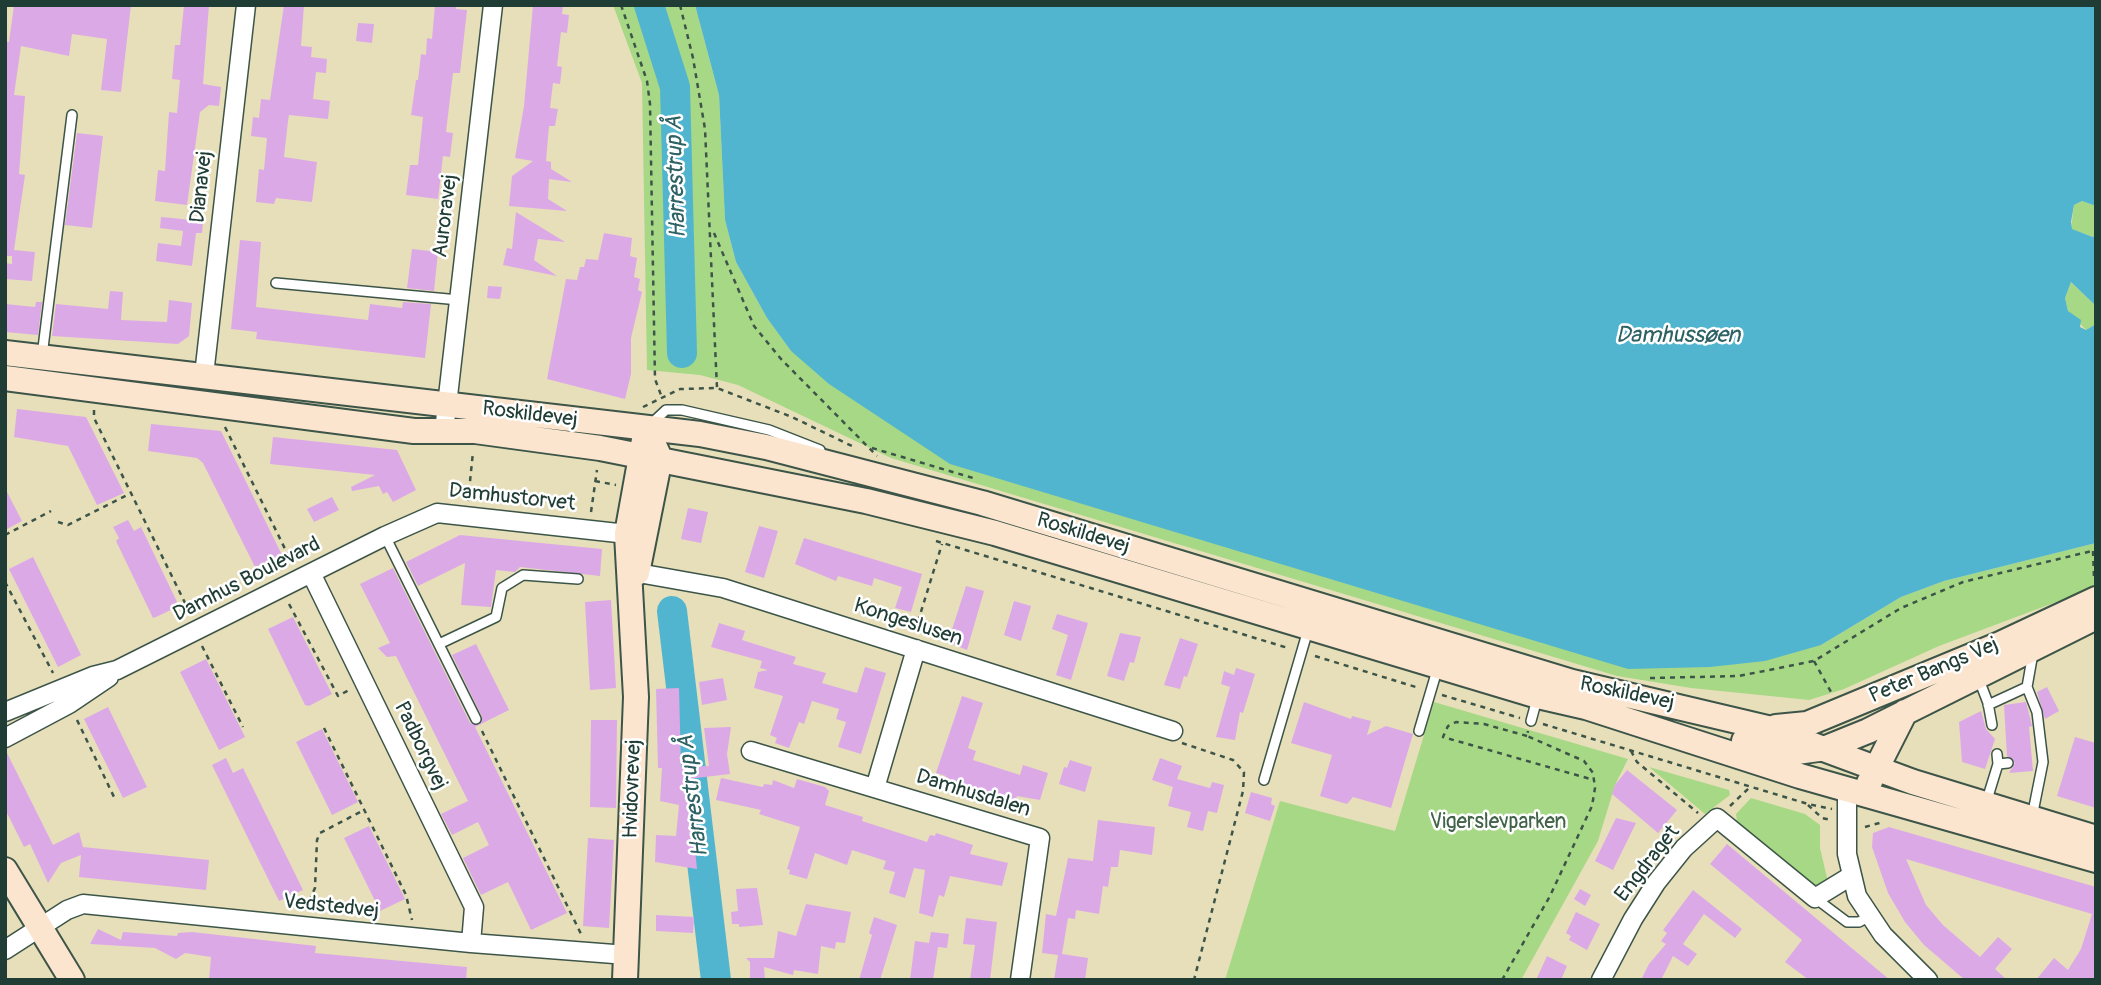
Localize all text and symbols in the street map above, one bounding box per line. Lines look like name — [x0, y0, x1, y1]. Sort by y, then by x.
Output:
water label: Harrestrup Å — [661, 115, 693, 239]
street label: Dianavej — [186, 150, 218, 224]
street label: Auroravej — [428, 173, 464, 259]
water label: Damhussøen — [1616, 322, 1740, 350]
street label: Roskildevej — [481, 397, 579, 433]
street label: Damhustorvet — [448, 479, 576, 517]
street label: Roskildevej — [1034, 508, 1132, 560]
street label: Damhus Boulevard — [169, 532, 325, 628]
street label: Kongeslusen — [851, 594, 965, 652]
street label: Peter Bangs Vej — [1866, 632, 2002, 710]
street label: Roskildevej — [1578, 672, 1676, 716]
street label: Padborgvej — [388, 698, 452, 794]
water label: Harrestrup Å — [673, 733, 715, 859]
street label: Hvidovrevej — [619, 739, 647, 839]
street label: Damhusdalen — [913, 765, 1033, 823]
park label: Vigerslevparken — [1430, 810, 1566, 836]
street label: Engdraget — [1610, 821, 1686, 907]
street label: Vedstedvej — [282, 889, 380, 925]

